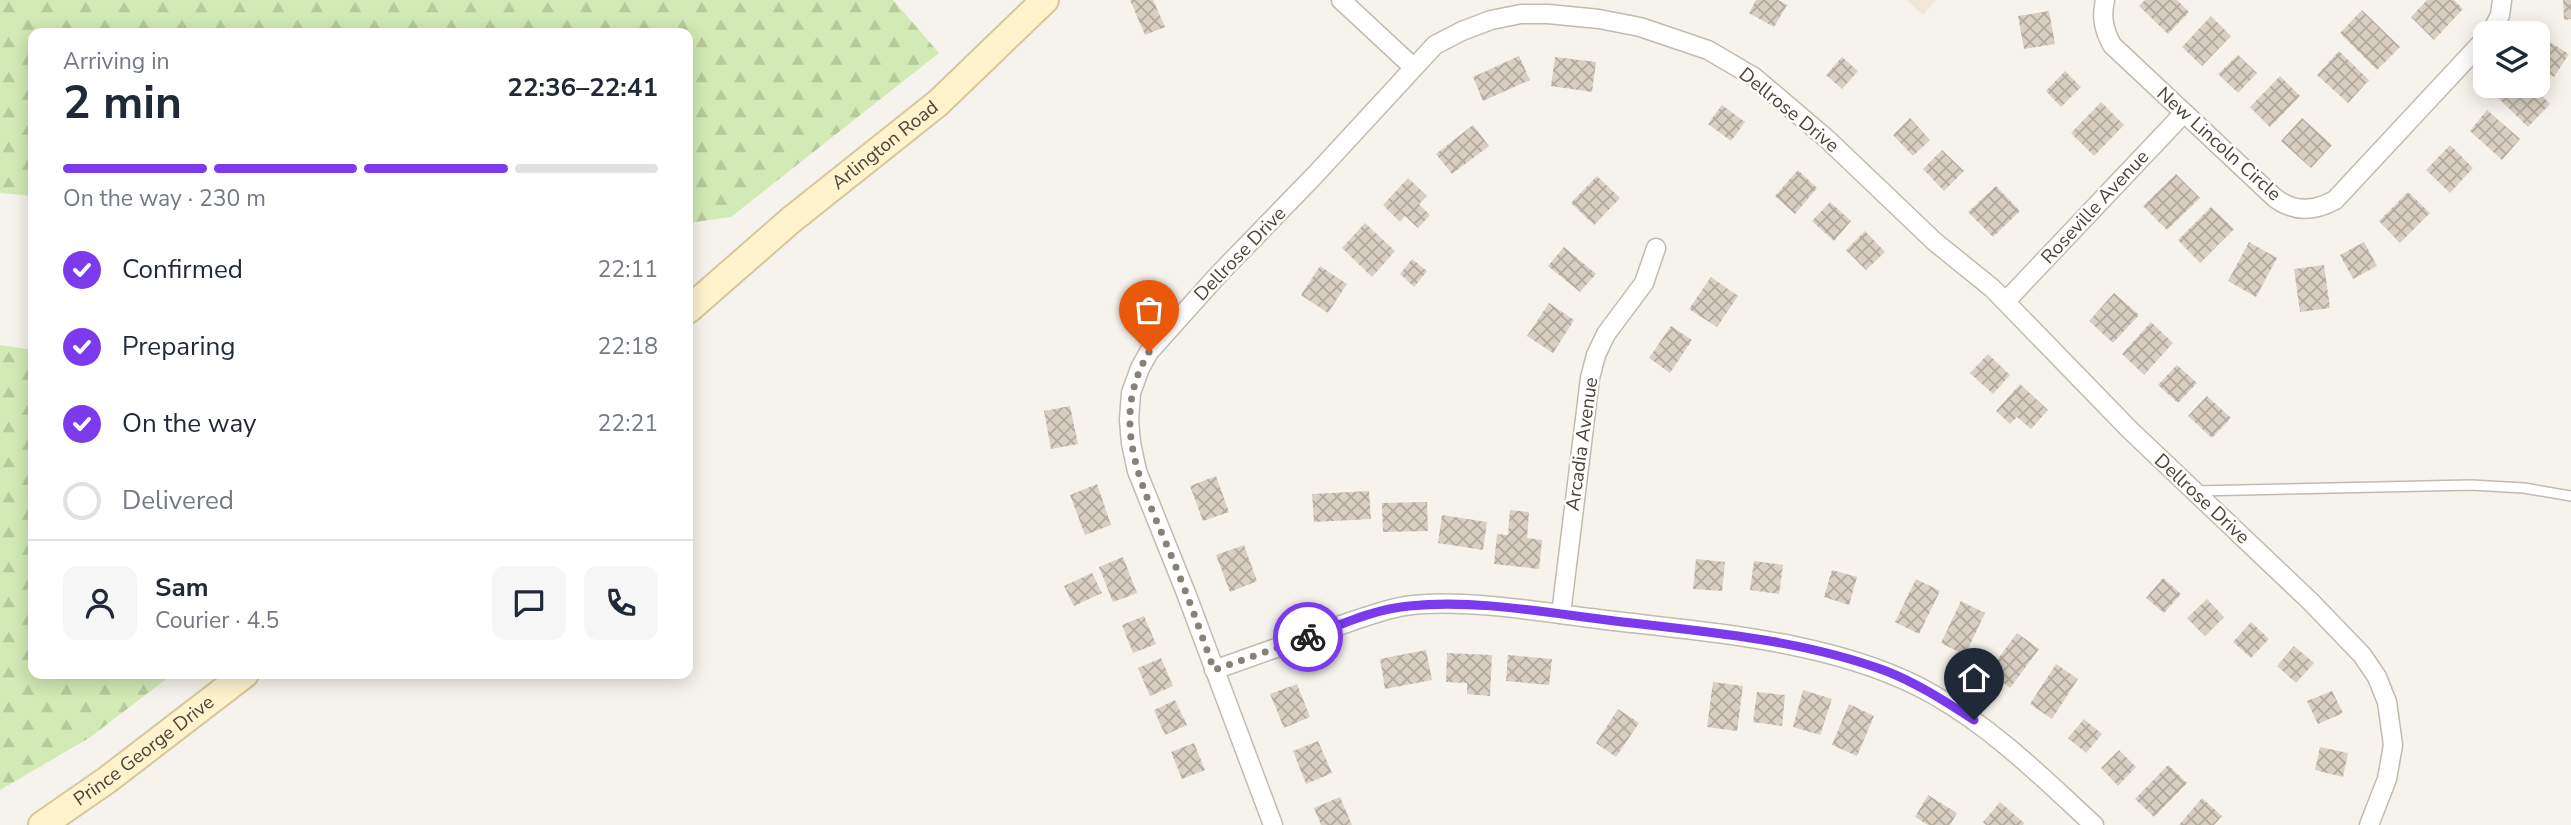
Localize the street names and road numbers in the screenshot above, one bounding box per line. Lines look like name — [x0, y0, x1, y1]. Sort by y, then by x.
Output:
street label: Dellrose Drive — [1733, 62, 1845, 158]
street label: New Lincoln Circle — [2151, 81, 2287, 207]
street label: Arlington Road — [826, 95, 944, 196]
street label: Roseville Avenue — [2035, 144, 2155, 270]
street label: Dellrose Drive — [1188, 201, 1292, 307]
street label: Arcadia Avenue — [1560, 376, 1604, 512]
street label: Dellrose Drive — [2149, 448, 2255, 550]
street label: Prince George Drive — [68, 689, 220, 812]

